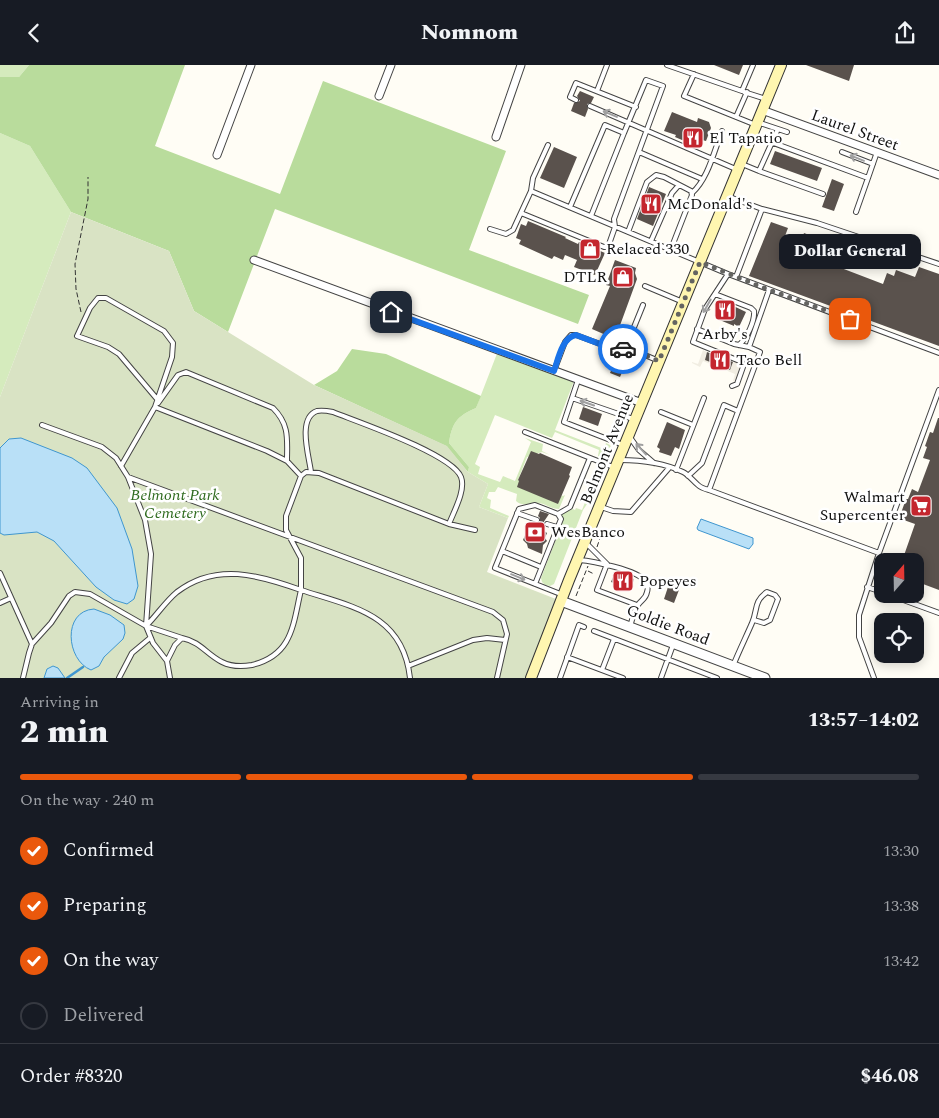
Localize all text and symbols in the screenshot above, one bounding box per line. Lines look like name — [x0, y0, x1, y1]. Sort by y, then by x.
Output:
text: Nomnom — [421, 16, 518, 49]
icon: back — [20, 19, 48, 47]
icon: share — [891, 19, 919, 47]
street label: Laurel Street — [808, 103, 902, 157]
one-way arrow — [602, 108, 617, 117]
restaurant icon: El Tapatio — [681, 126, 705, 150]
place label: El Tapatio — [709, 126, 782, 150]
one-way arrow — [850, 153, 865, 162]
restaurant icon: McDonald's — [639, 192, 663, 216]
place label: McDonald's — [667, 192, 753, 216]
callout: Dollar General — [779, 234, 921, 269]
shop icon: Relaced 330 — [578, 237, 602, 261]
place label: Relaced 330 — [606, 237, 689, 261]
text: Dollar General — [794, 239, 906, 263]
place label: DTLR — [563, 265, 607, 289]
shop icon: DTLR — [611, 265, 635, 289]
pin — [370, 291, 412, 333]
icon: home — [377, 298, 405, 326]
restaurant icon: Arby's — [713, 298, 737, 322]
pin — [829, 298, 871, 340]
one-way arrow — [702, 299, 712, 314]
icon: bag — [836, 305, 864, 333]
place label: Arby's — [702, 322, 748, 346]
courier — [598, 324, 648, 374]
icon: car — [609, 335, 637, 363]
restaurant icon: Taco Bell — [708, 348, 732, 372]
place label: Taco Bell — [736, 348, 802, 372]
street label: Belmont Avenue — [574, 390, 640, 508]
one-way arrow — [580, 398, 596, 407]
one-way arrow — [636, 443, 647, 456]
park label: Belmont Park Cemetery — [130, 483, 220, 525]
place label: Walmart Supercenter — [820, 485, 905, 527]
supermarket icon: Walmart Supercenter — [909, 494, 933, 518]
bank icon: WesBanco — [523, 520, 547, 544]
place label: WesBanco — [551, 520, 625, 544]
north arrow — [874, 553, 924, 603]
map controls — [874, 553, 924, 663]
restaurant icon: Popeyes — [611, 569, 635, 593]
place label: Popeyes — [639, 569, 697, 593]
one-way arrow — [510, 573, 525, 582]
street label: Goldie Road — [623, 598, 713, 652]
button: locate — [874, 613, 924, 663]
text: Arriving in — [20, 690, 99, 714]
text: 13:57–14:02 — [808, 706, 919, 735]
text: 2 min — [20, 708, 108, 757]
text: On the way · 240 m — [20, 788, 154, 812]
text: Confirmed — [63, 836, 154, 865]
icon: check — [20, 837, 48, 865]
text: 13:30 — [883, 839, 919, 863]
text: Preparing — [63, 891, 147, 920]
icon: check — [20, 892, 48, 920]
text: 13:38 — [883, 894, 919, 918]
text: On the way — [63, 946, 159, 975]
icon: check — [20, 947, 48, 975]
text: 13:42 — [883, 949, 919, 973]
text: Delivered — [63, 1001, 144, 1030]
text: Order #8320 — [20, 1062, 123, 1091]
text: $46.08 — [861, 1062, 919, 1091]

